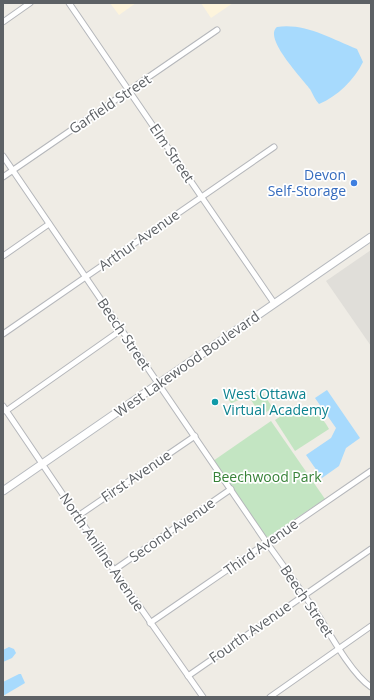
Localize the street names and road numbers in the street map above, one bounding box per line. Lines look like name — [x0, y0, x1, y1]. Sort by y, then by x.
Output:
street label: Garfield Street — [65, 69, 154, 138]
street label: Elm Street — [146, 120, 199, 186]
street label: Arthur Avenue — [94, 205, 183, 275]
street label: Beech Street — [93, 294, 155, 373]
street label: West Lakewood Boulevard — [110, 306, 263, 421]
street label: First Avenue — [97, 445, 175, 506]
street label: North Aniline Avenue — [56, 489, 149, 615]
street label: Second Avenue — [125, 493, 218, 566]
street label: Third Avenue — [220, 514, 302, 579]
street label: Beech Street — [276, 561, 338, 640]
street label: Fourth Avenue — [205, 596, 295, 667]

